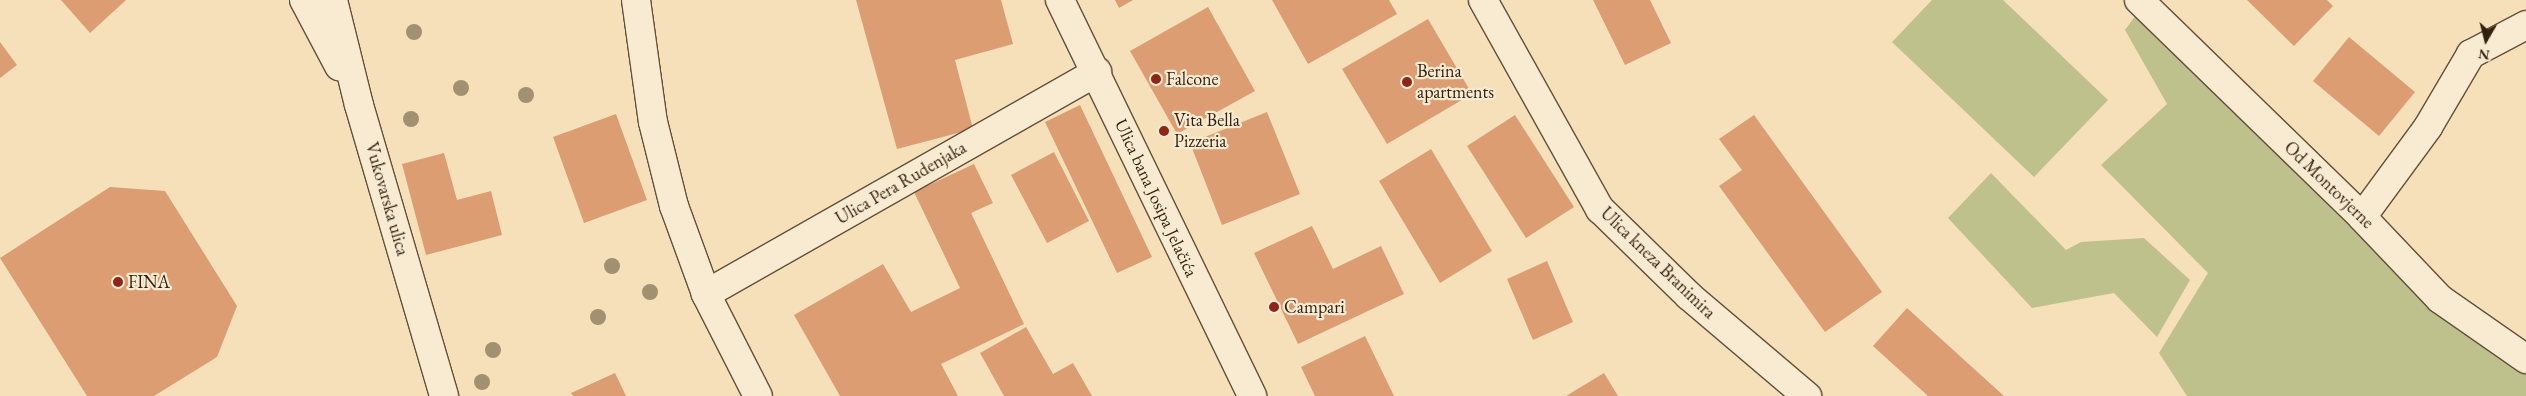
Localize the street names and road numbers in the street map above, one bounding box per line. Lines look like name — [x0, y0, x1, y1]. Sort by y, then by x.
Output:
street label: Ulica bana Josipa Jelačića — [1110, 116, 1202, 280]
street label: Ulica Pera Rudenjaka — [832, 137, 970, 229]
street label: Od Montovjerne — [2280, 137, 2378, 233]
street label: Vukovarska ulica — [360, 140, 414, 258]
street label: Ulica kneza Branimira — [1596, 203, 1720, 323]

